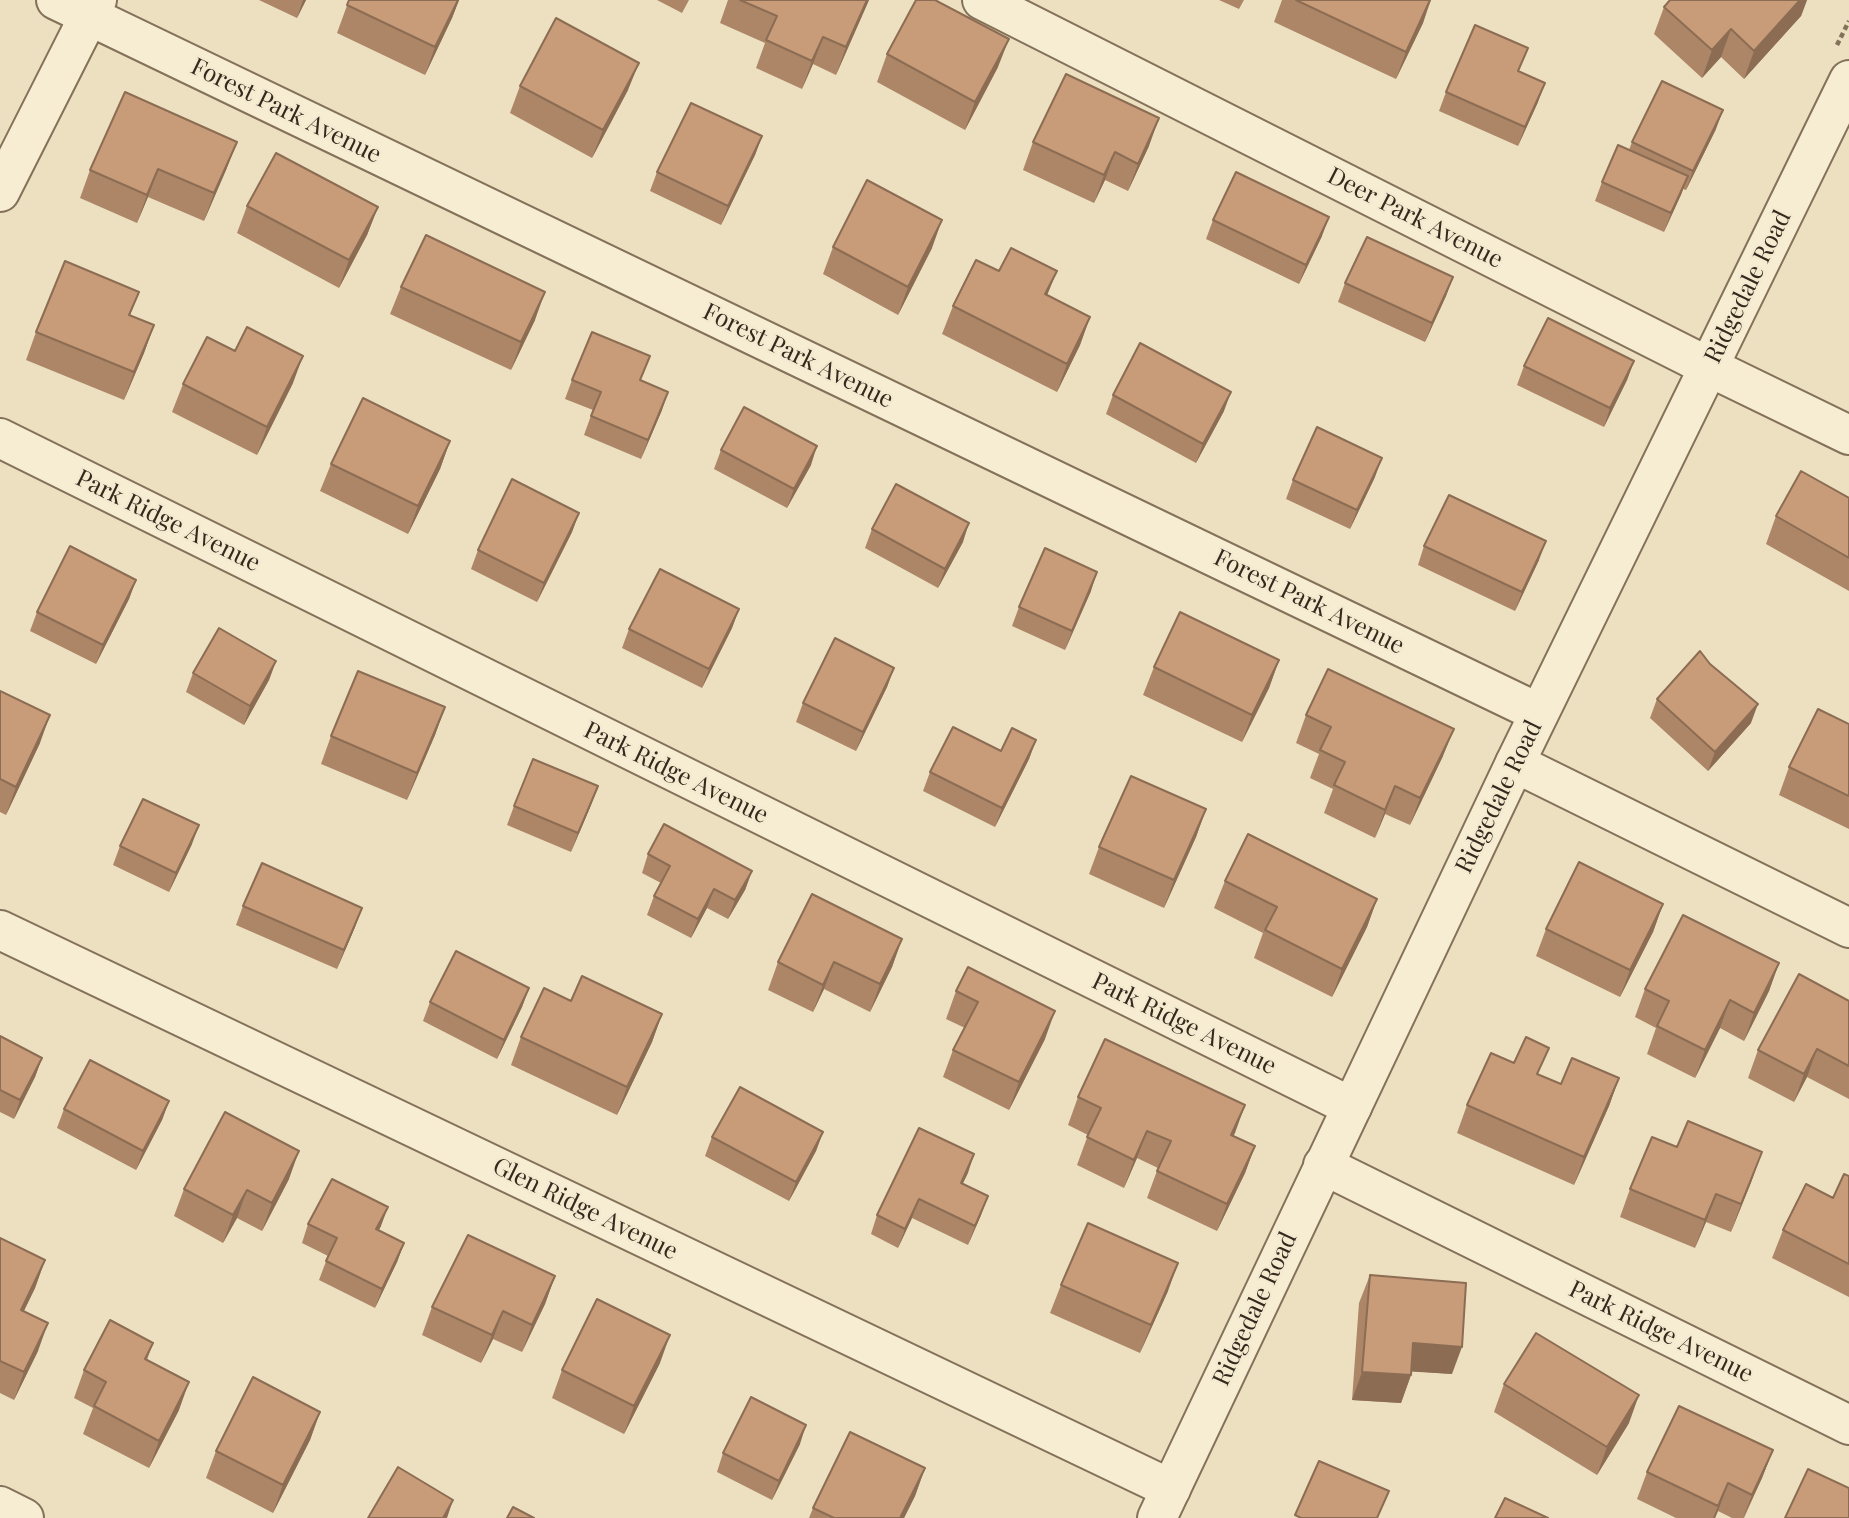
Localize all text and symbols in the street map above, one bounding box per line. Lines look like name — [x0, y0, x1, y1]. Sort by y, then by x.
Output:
street label: Forest Park Avenue — [186, 52, 386, 170]
street label: Deer Park Avenue — [1323, 161, 1507, 275]
street label: Ridgedale Road — [1699, 206, 1797, 368]
street label: Forest Park Avenue — [698, 297, 898, 415]
street label: Park Ridge Avenue — [71, 464, 265, 578]
street label: Forest Park Avenue — [1209, 543, 1409, 661]
street label: Park Ridge Avenue — [579, 716, 773, 830]
street label: Ridgedale Road — [1450, 716, 1548, 878]
street label: Park Ridge Avenue — [1087, 967, 1281, 1081]
street label: Glen Ridge Avenue — [488, 1152, 682, 1266]
street label: Ridgedale Road — [1207, 1228, 1303, 1390]
street label: Park Ridge Avenue — [1564, 1275, 1758, 1389]

